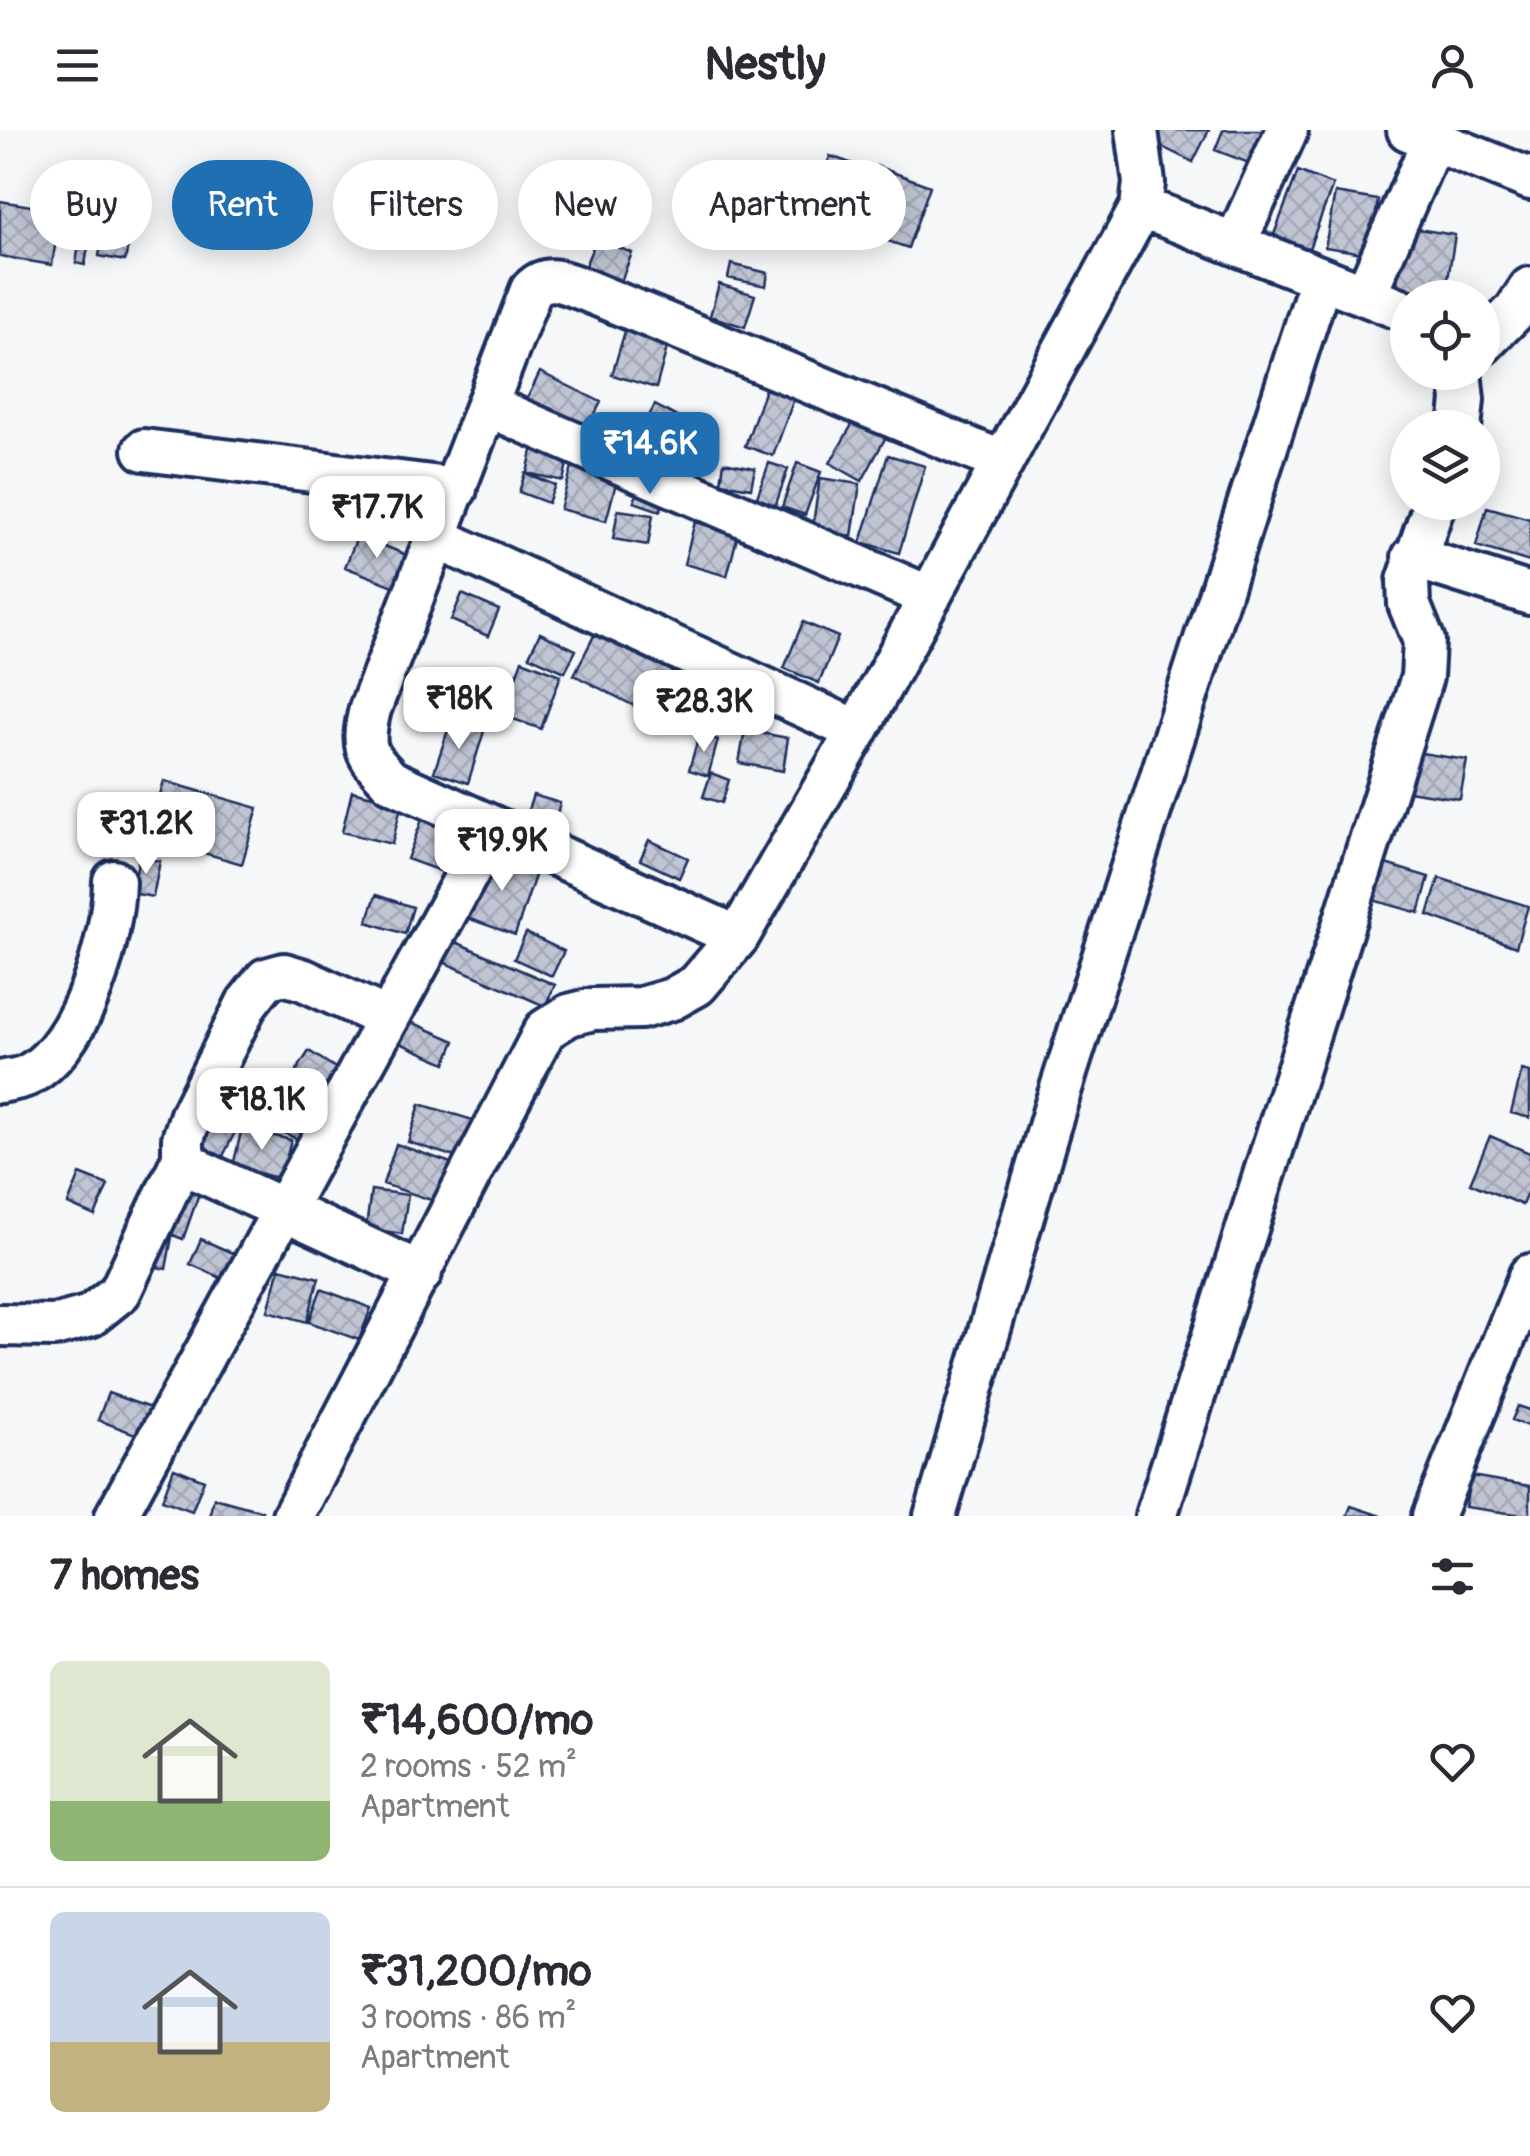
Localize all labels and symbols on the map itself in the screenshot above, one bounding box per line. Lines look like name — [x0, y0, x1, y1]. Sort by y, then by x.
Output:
pin: ₹14.6K — [569, 412, 731, 497]
pin: ₹17.7K — [296, 476, 458, 561]
pin: ₹18K — [400, 667, 518, 752]
pin: ₹28.3K — [623, 670, 785, 755]
pin: ₹31.2K — [65, 792, 227, 877]
pin: ₹19.9K — [421, 809, 583, 894]
pin: ₹18.1K — [181, 1068, 343, 1153]

